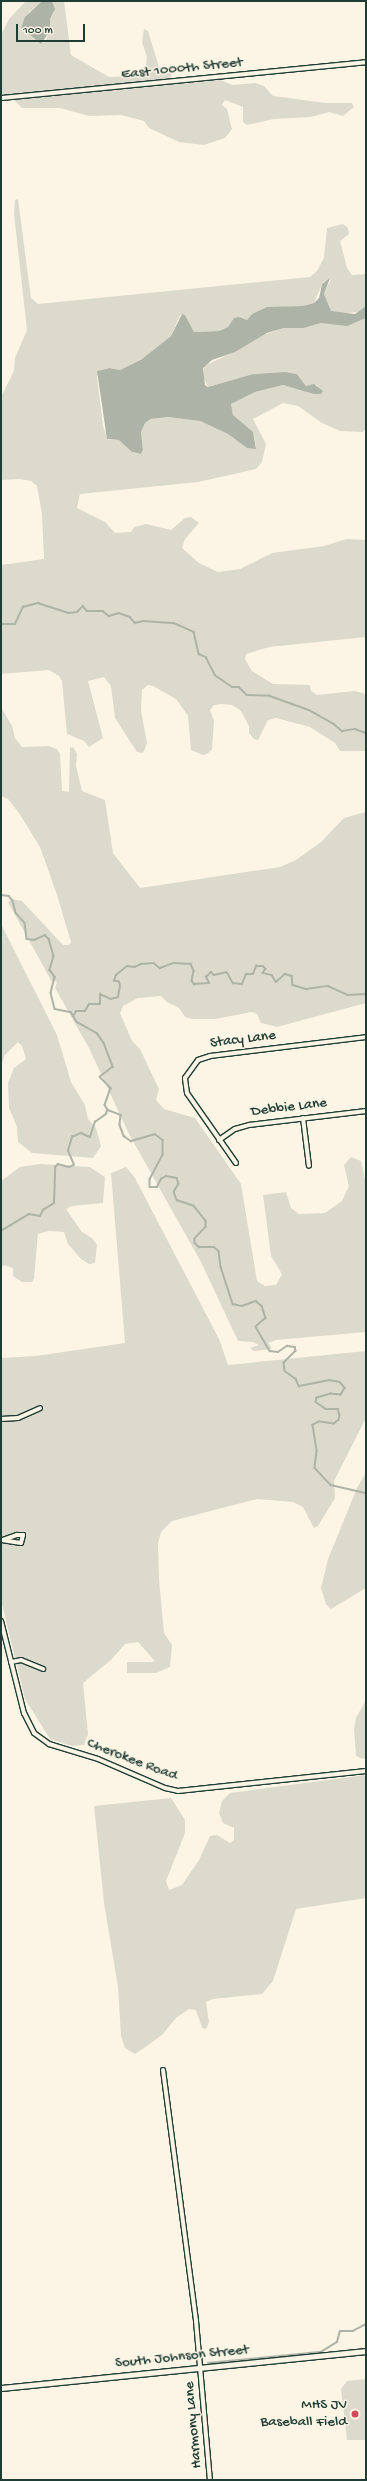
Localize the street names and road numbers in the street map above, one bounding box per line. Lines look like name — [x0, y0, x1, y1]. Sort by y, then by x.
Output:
street label: East 1000th Street — [120, 54, 244, 84]
street label: Stacy Lane — [209, 1027, 277, 1053]
street label: Debbie Lane — [250, 1094, 328, 1122]
street label: Cherokee Road — [84, 1734, 180, 1786]
street label: South Johnson Street — [114, 2341, 250, 2373]
street label: Harmony Lane — [181, 2381, 207, 2469]

